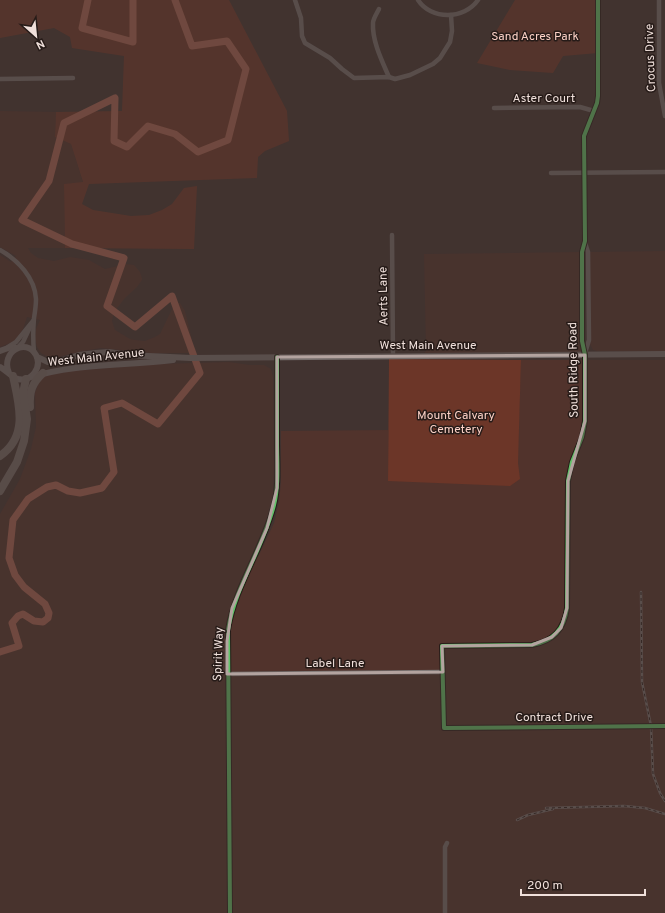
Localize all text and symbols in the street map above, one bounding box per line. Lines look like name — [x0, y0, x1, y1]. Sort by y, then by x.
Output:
north arrow — [16, 16, 56, 56]
street label: Crocus Drive — [642, 23, 660, 92]
park label: Sand Acres Park — [491, 29, 579, 45]
text: N — [33, 36, 47, 52]
street label: Aster Court — [513, 91, 575, 107]
street label: Aerts Lane — [375, 266, 393, 326]
street label: South Ridge Road — [565, 322, 583, 418]
street label: West Main Avenue — [380, 338, 476, 354]
street label: West Main Avenue — [47, 345, 145, 371]
park label: Mount Calvary Cemetery — [417, 408, 495, 438]
street label: Spirit Way — [210, 627, 228, 681]
street label: Label Lane — [306, 656, 364, 672]
street label: Contract Drive — [515, 710, 593, 726]
scale bar — [521, 871, 645, 897]
text: 200 m — [527, 878, 563, 894]

